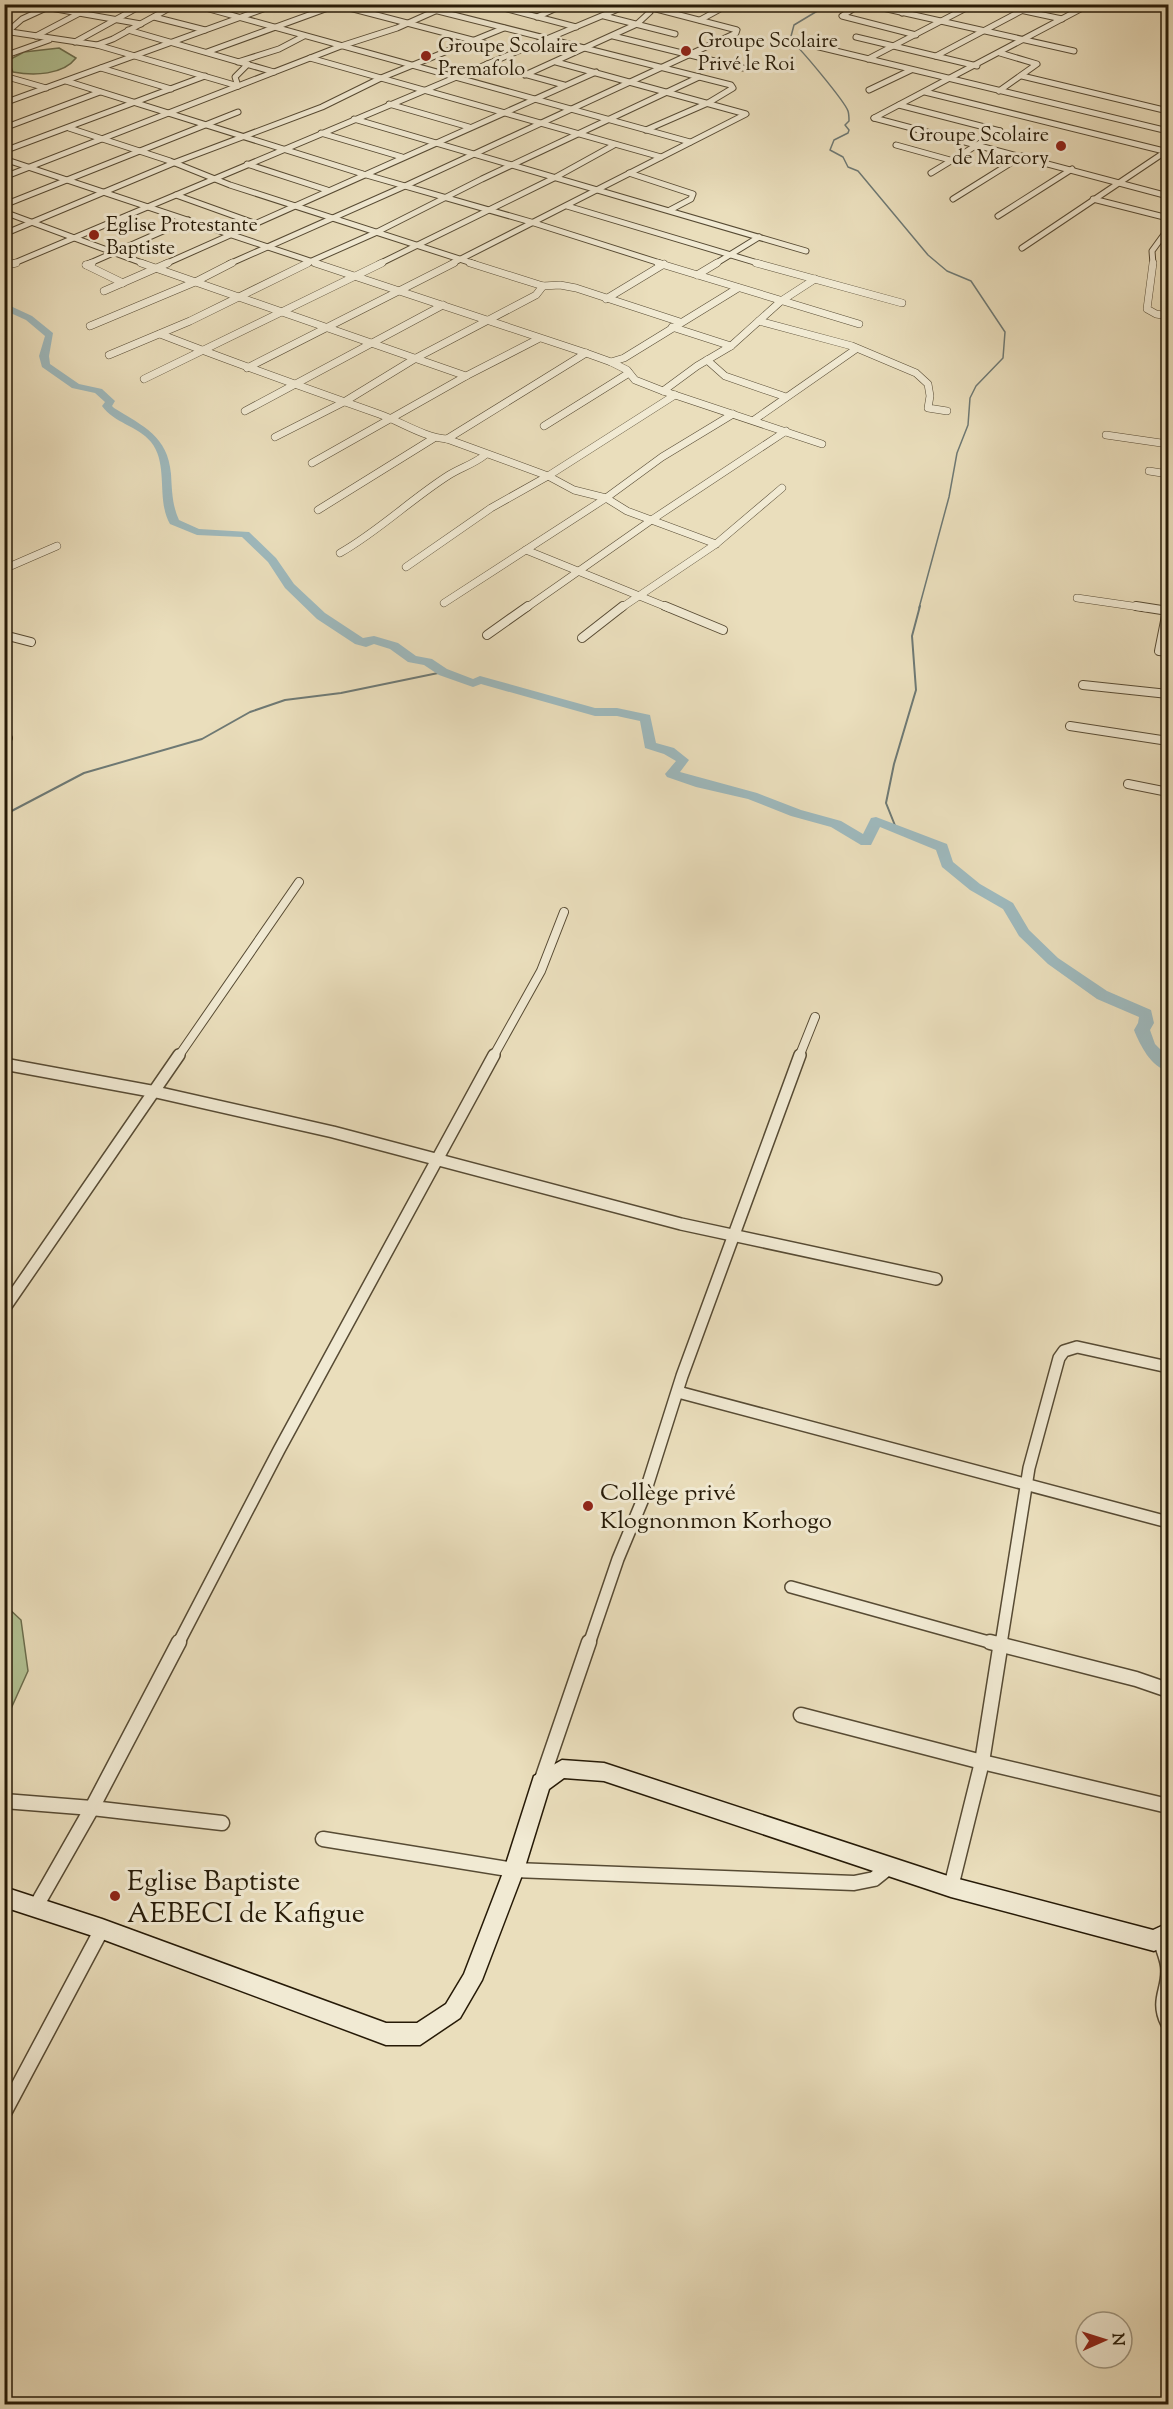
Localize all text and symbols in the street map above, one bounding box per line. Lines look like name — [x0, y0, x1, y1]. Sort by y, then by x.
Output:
place label: Groupe Scolaire Privé le Roi — [698, 28, 838, 80]
place label: Groupe Scolaire Premafolo — [438, 33, 578, 85]
marker: Groupe Scolaire Privé le Roi — [679, 44, 693, 58]
marker: Groupe Scolaire Premafolo — [419, 49, 433, 63]
place label: Groupe Scolaire de Marcory — [909, 122, 1049, 174]
marker: Groupe Scolaire de Marcory — [1054, 139, 1068, 153]
place label: Eglise Protestante Baptiste — [106, 212, 258, 264]
marker: Eglise Protestante Baptiste — [87, 228, 101, 242]
place label: Collège privé Klognonmon Korhogo — [600, 1477, 832, 1539]
marker: Collège privé Klognonmon Korhogo — [581, 1499, 595, 1513]
place label: Eglise Baptiste AEBECI de Kafigue — [127, 1863, 365, 1935]
marker: Eglise Baptiste AEBECI de Kafigue — [108, 1889, 122, 1903]
north arrow — [1074, 2310, 1134, 2370]
text: N — [1105, 2332, 1128, 2347]

